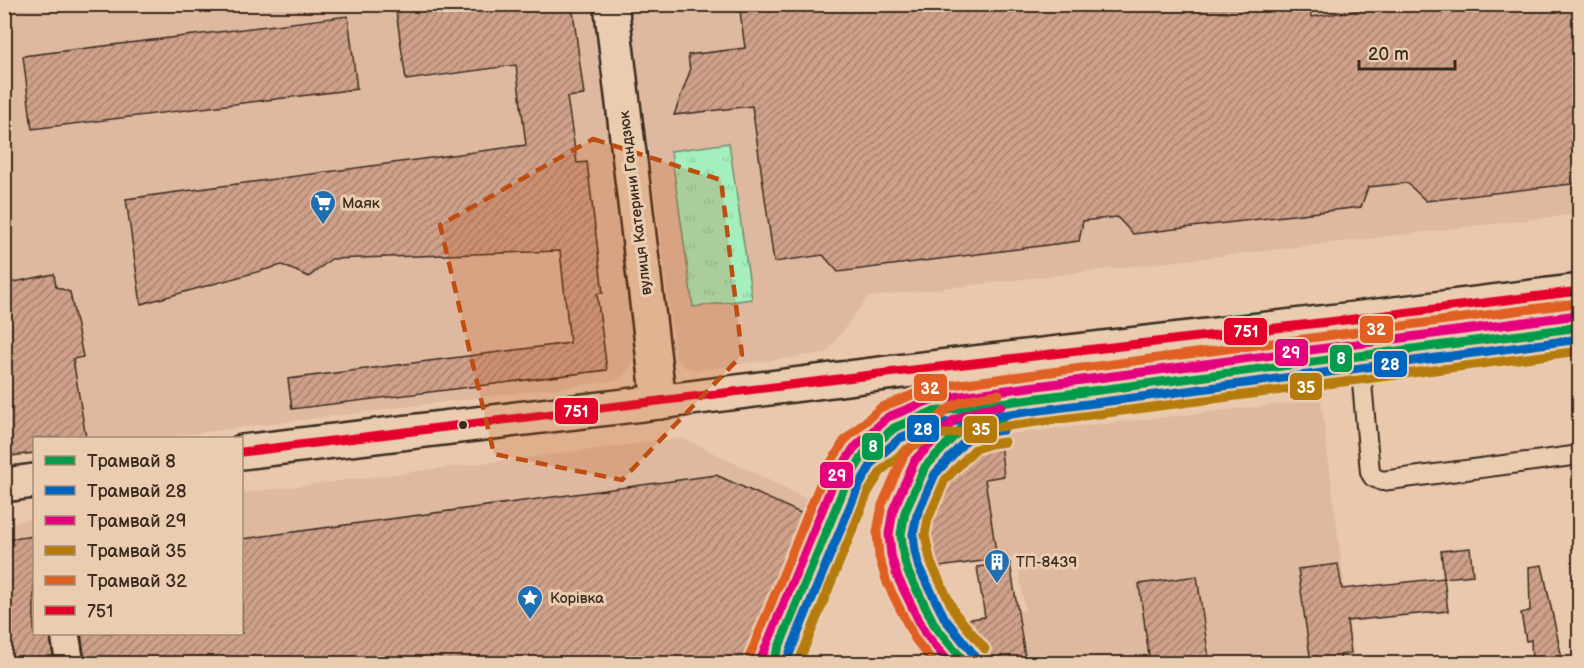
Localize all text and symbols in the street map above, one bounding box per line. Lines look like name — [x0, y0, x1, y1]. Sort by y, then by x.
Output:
scale bar — [1359, 33, 1455, 71]
text: 20 m — [1368, 44, 1409, 65]
street label: вулиця Катерини Гандзюк — [615, 110, 656, 296]
supermarket icon: Маяк — [308, 188, 338, 226]
place label: Маяк — [342, 194, 380, 213]
line badge: 32 — [1359, 315, 1394, 344]
line badge: 751 — [1223, 317, 1268, 346]
text: 32 — [1367, 321, 1386, 340]
text: 751 — [1234, 323, 1258, 342]
line badge: 29 — [1274, 338, 1309, 367]
text: 29 — [1282, 344, 1300, 363]
line badge: 8 — [1329, 344, 1353, 373]
text: 8 — [1336, 350, 1346, 369]
line badge: 28 — [1373, 350, 1408, 378]
text: 28 — [1380, 356, 1400, 375]
line badge: 35 — [1289, 372, 1323, 401]
line badge: 32 — [913, 373, 948, 402]
text: 35 — [1297, 379, 1315, 398]
text: 32 — [921, 380, 940, 399]
line badge: 751 — [554, 397, 599, 425]
text: 751 — [564, 403, 588, 422]
line badge: 28 — [906, 414, 940, 443]
line badge: 35 — [963, 415, 998, 444]
unlabelled marker — [457, 419, 469, 431]
text: 28 — [913, 421, 933, 440]
text: 35 — [972, 421, 990, 440]
line badge: 8 — [861, 432, 884, 461]
legend — [33, 437, 243, 635]
text: 8 — [868, 438, 878, 457]
text: Трамвай 8 — [87, 451, 176, 472]
line badge: 29 — [819, 461, 854, 489]
text: 29 — [828, 467, 846, 486]
text: Трамвай 28 — [87, 481, 186, 502]
text: Трамвай 29 — [87, 511, 186, 532]
text: Трамвай 35 — [87, 541, 187, 562]
building icon: ТП-8439 — [982, 547, 1012, 585]
place label: ТП-8439 — [1016, 553, 1077, 572]
text: Трамвай 32 — [87, 571, 187, 592]
place icon: Корівка — [515, 583, 545, 621]
place label: Корівка — [550, 589, 604, 608]
text: 751 — [87, 601, 113, 622]

